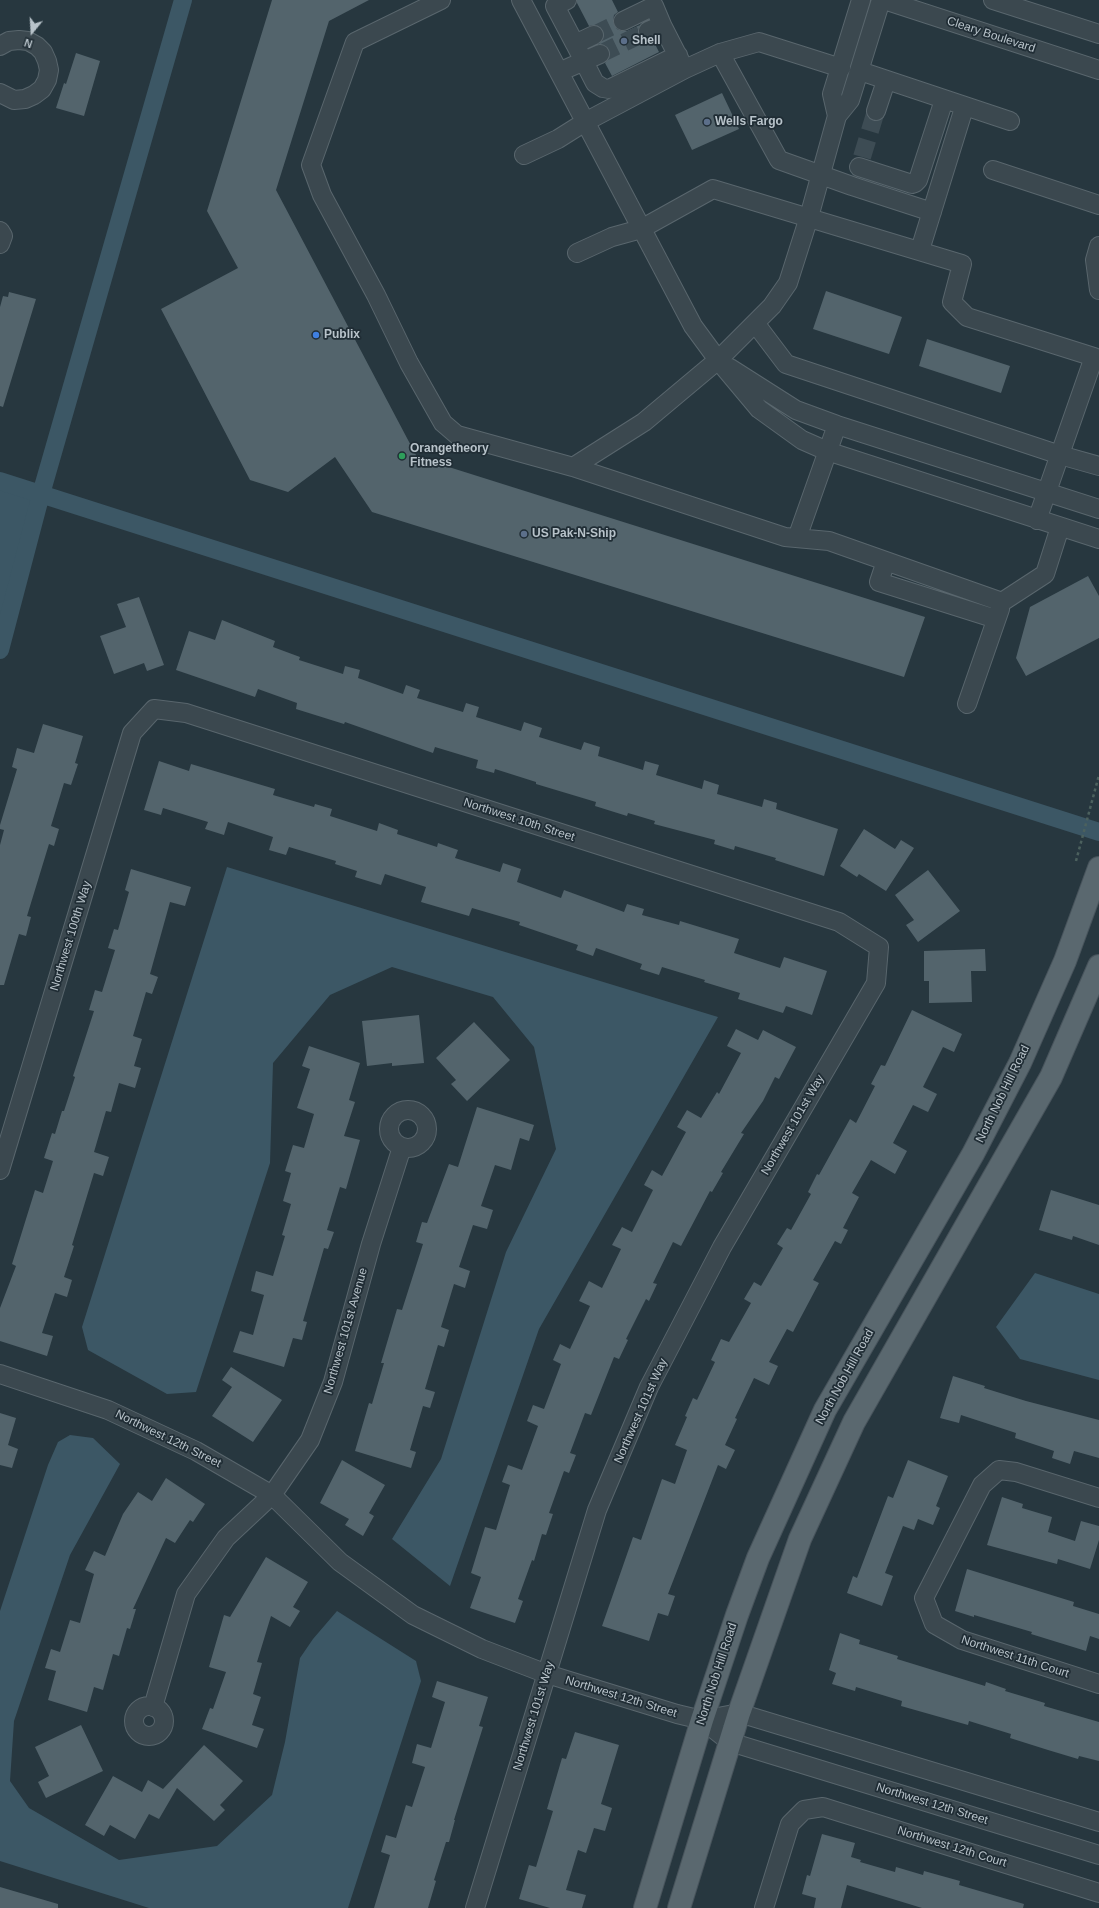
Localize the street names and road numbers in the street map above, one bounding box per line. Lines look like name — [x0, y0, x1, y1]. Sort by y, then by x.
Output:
street label: Cleary Boulevard — [945, 14, 1037, 56]
street label: Northwest 10th Street — [462, 795, 576, 845]
street label: Northwest 100th Way — [47, 879, 95, 993]
street label: North Nob Hill Road — [973, 1043, 1033, 1145]
street label: Northwest 101st Way — [758, 1072, 828, 1178]
street label: Northwest 101st Avenue — [321, 1266, 371, 1396]
street label: North Nob Hill Road — [813, 1327, 877, 1427]
street label: Northwest 101st Way — [611, 1356, 671, 1466]
street label: Northwest 12th Street — [113, 1407, 223, 1471]
street label: North Nob Hill Road — [694, 1621, 740, 1727]
street label: Northwest 11th Court — [959, 1633, 1071, 1681]
street label: Northwest 101st Way — [511, 1660, 557, 1772]
street label: Northwest 12th Street — [563, 1673, 679, 1721]
street label: Northwest 12th Street — [874, 1780, 990, 1828]
street label: Northwest 12th Court — [896, 1824, 1008, 1870]

